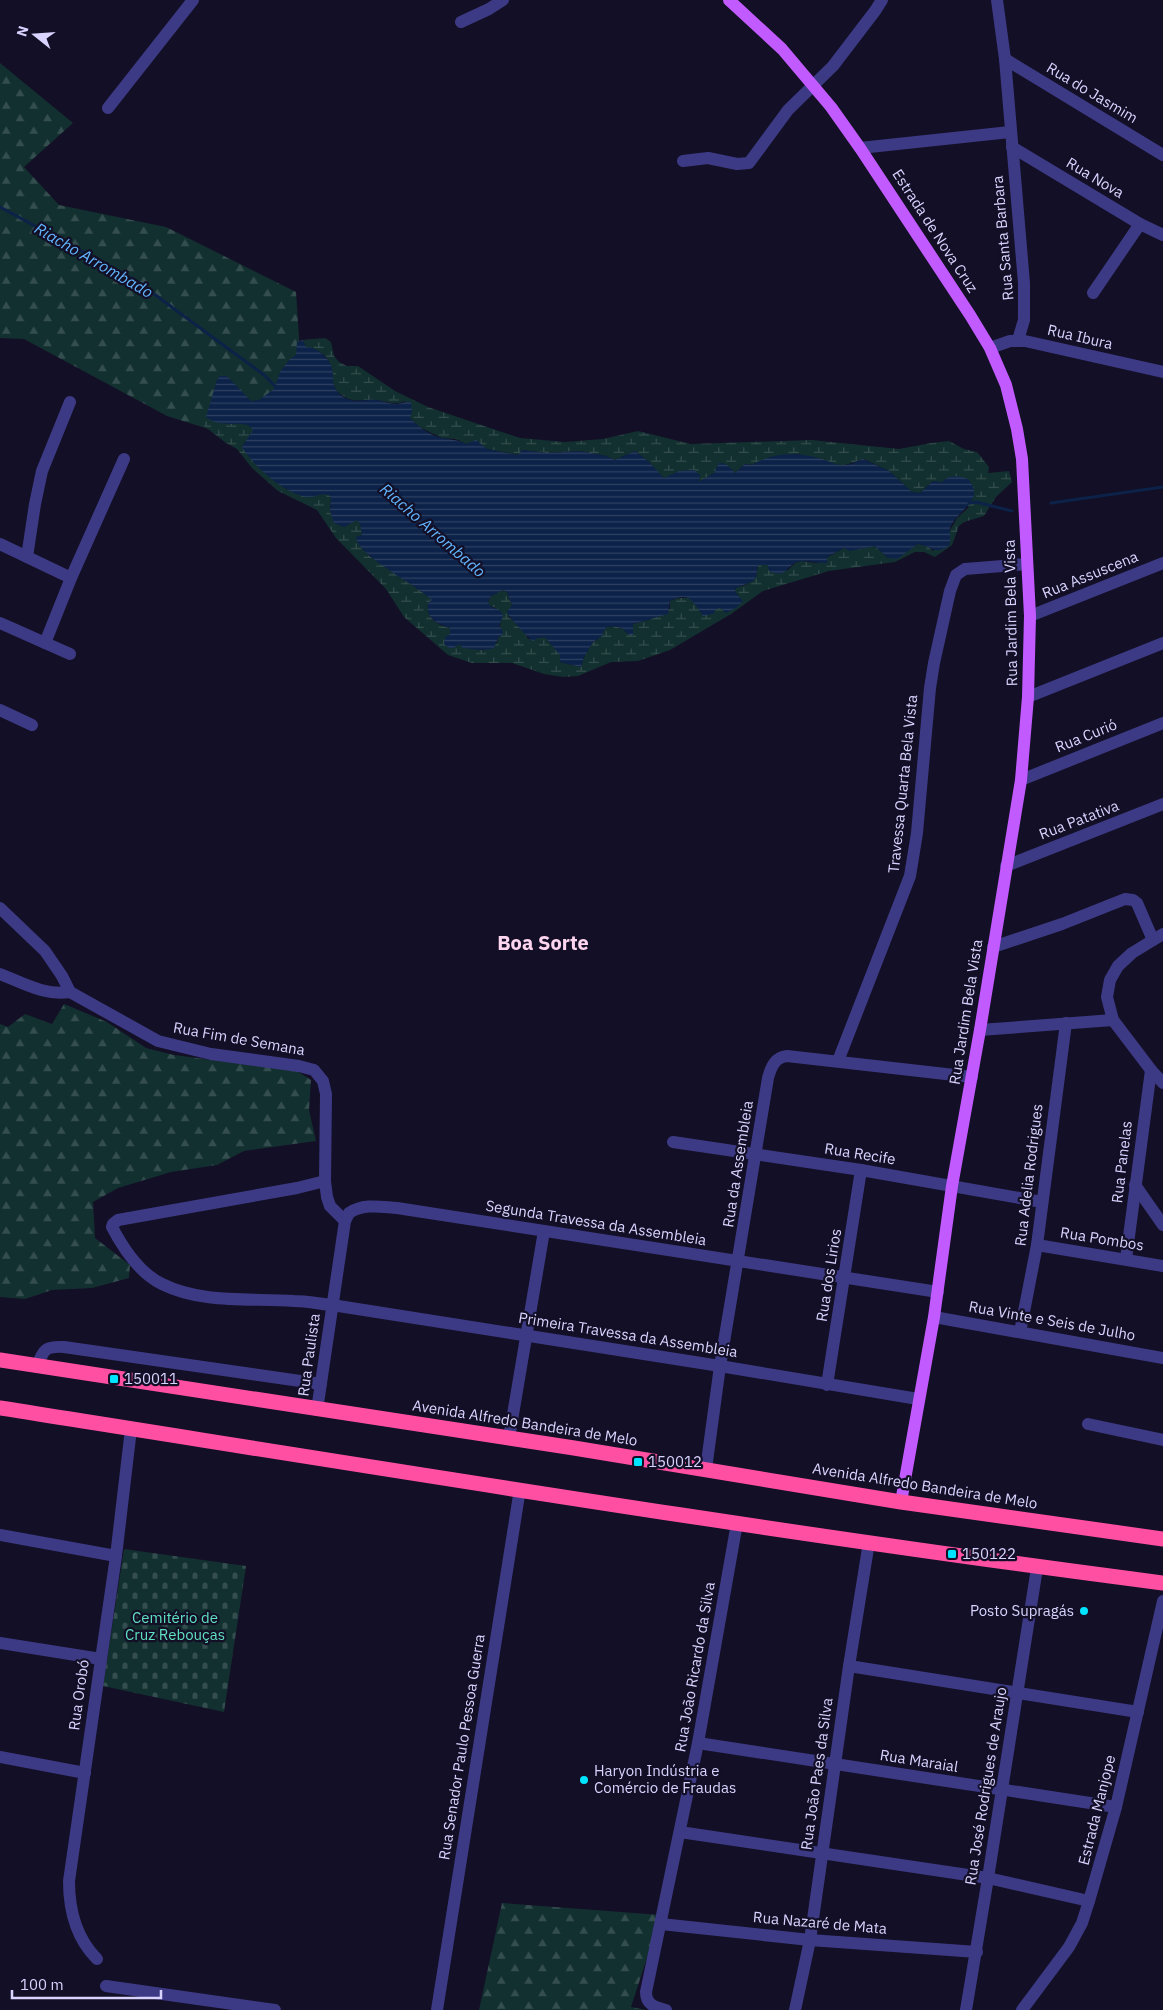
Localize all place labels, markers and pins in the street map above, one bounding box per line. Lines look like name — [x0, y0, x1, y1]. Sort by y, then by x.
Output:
place label: 150011 — [124, 1369, 178, 1388]
marker: 150011 — [108, 1373, 120, 1385]
place label: 150012 — [648, 1452, 702, 1471]
marker: 150012 — [632, 1456, 644, 1468]
place label: 150122 — [962, 1544, 1016, 1563]
marker: 150122 — [946, 1548, 958, 1560]
place label: Posto Supragás — [970, 1601, 1074, 1620]
marker: Posto Supragás — [1078, 1605, 1090, 1617]
place label: Haryon Indústria e Comércio de Fraudas — [594, 1761, 736, 1797]
marker: Haryon Indústria e Comércio de Fraudas — [578, 1774, 590, 1786]

